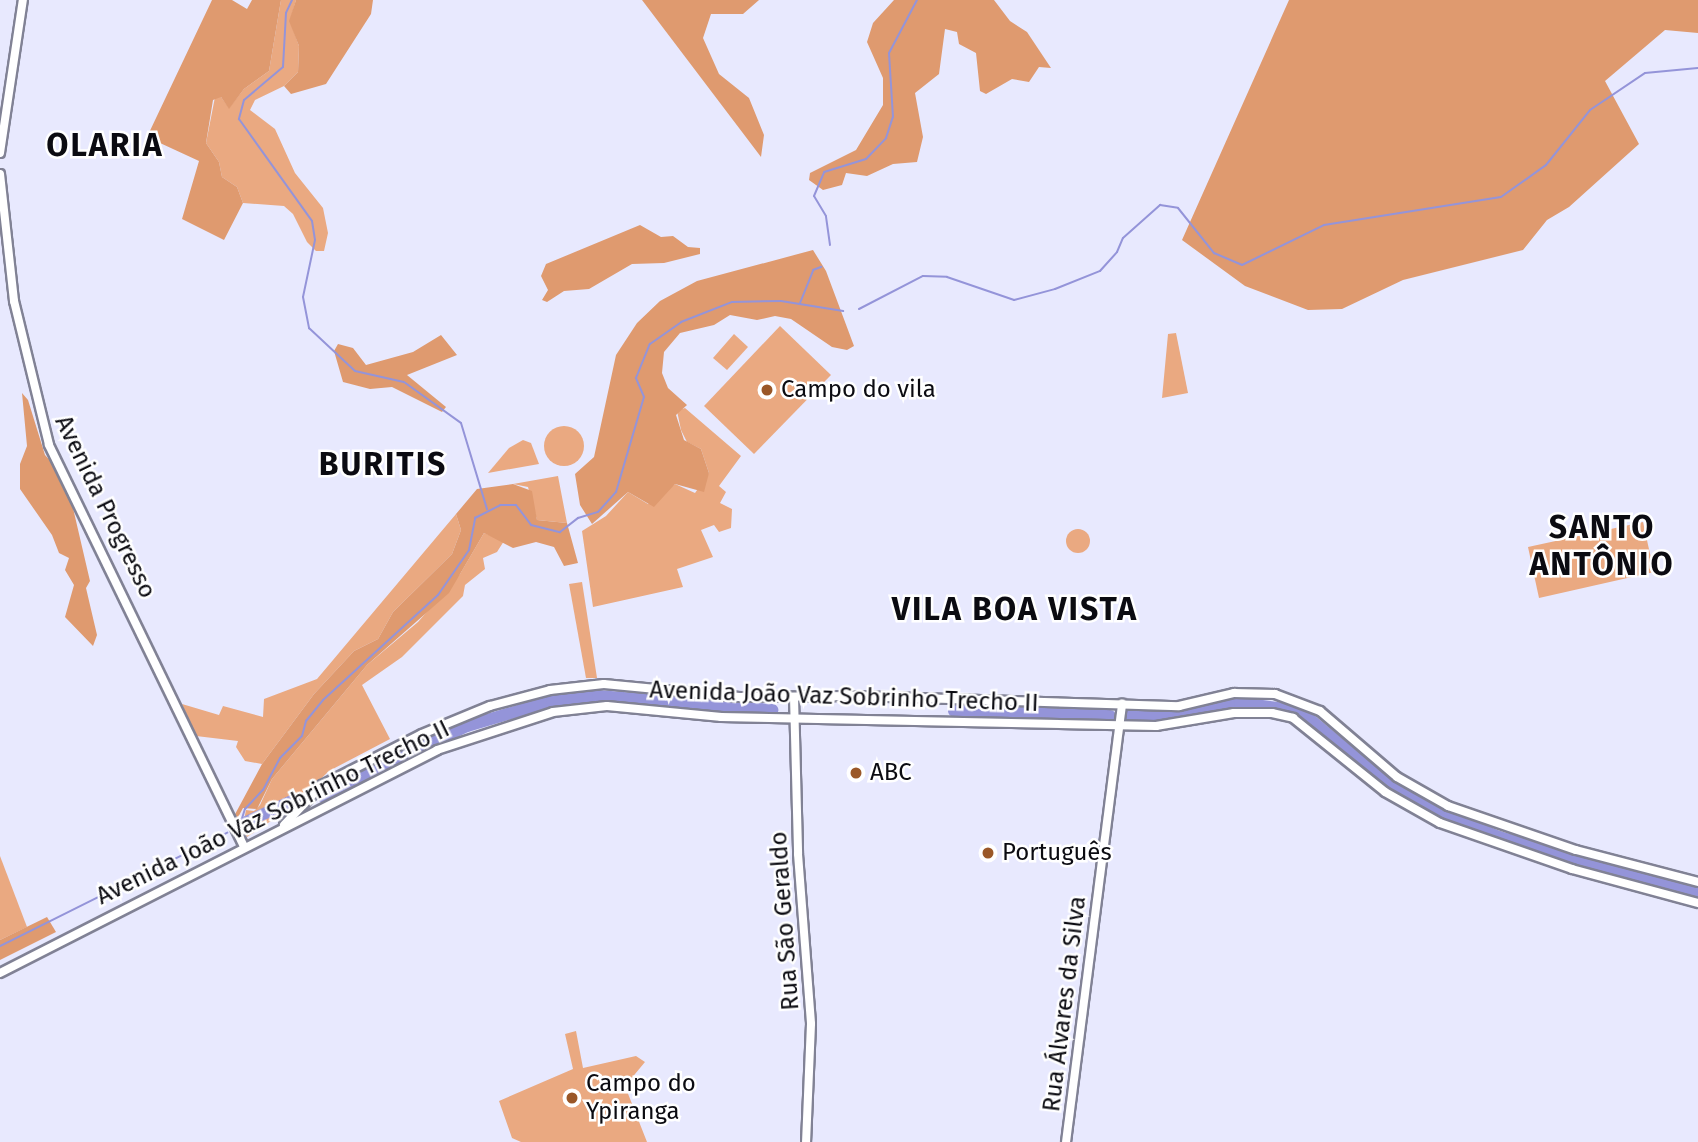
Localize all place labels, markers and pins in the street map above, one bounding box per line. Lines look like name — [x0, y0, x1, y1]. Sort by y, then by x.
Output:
place label: Campo do vila — [781, 376, 936, 404]
marker: Campo do vila — [759, 382, 775, 398]
place label: ABC — [870, 759, 912, 787]
marker: ABC — [848, 765, 864, 781]
place label: Português — [1002, 839, 1112, 867]
marker: Português — [980, 845, 996, 861]
place label: Campo do Ypiranga — [586, 1070, 696, 1126]
marker: Campo do Ypiranga — [564, 1090, 580, 1106]

